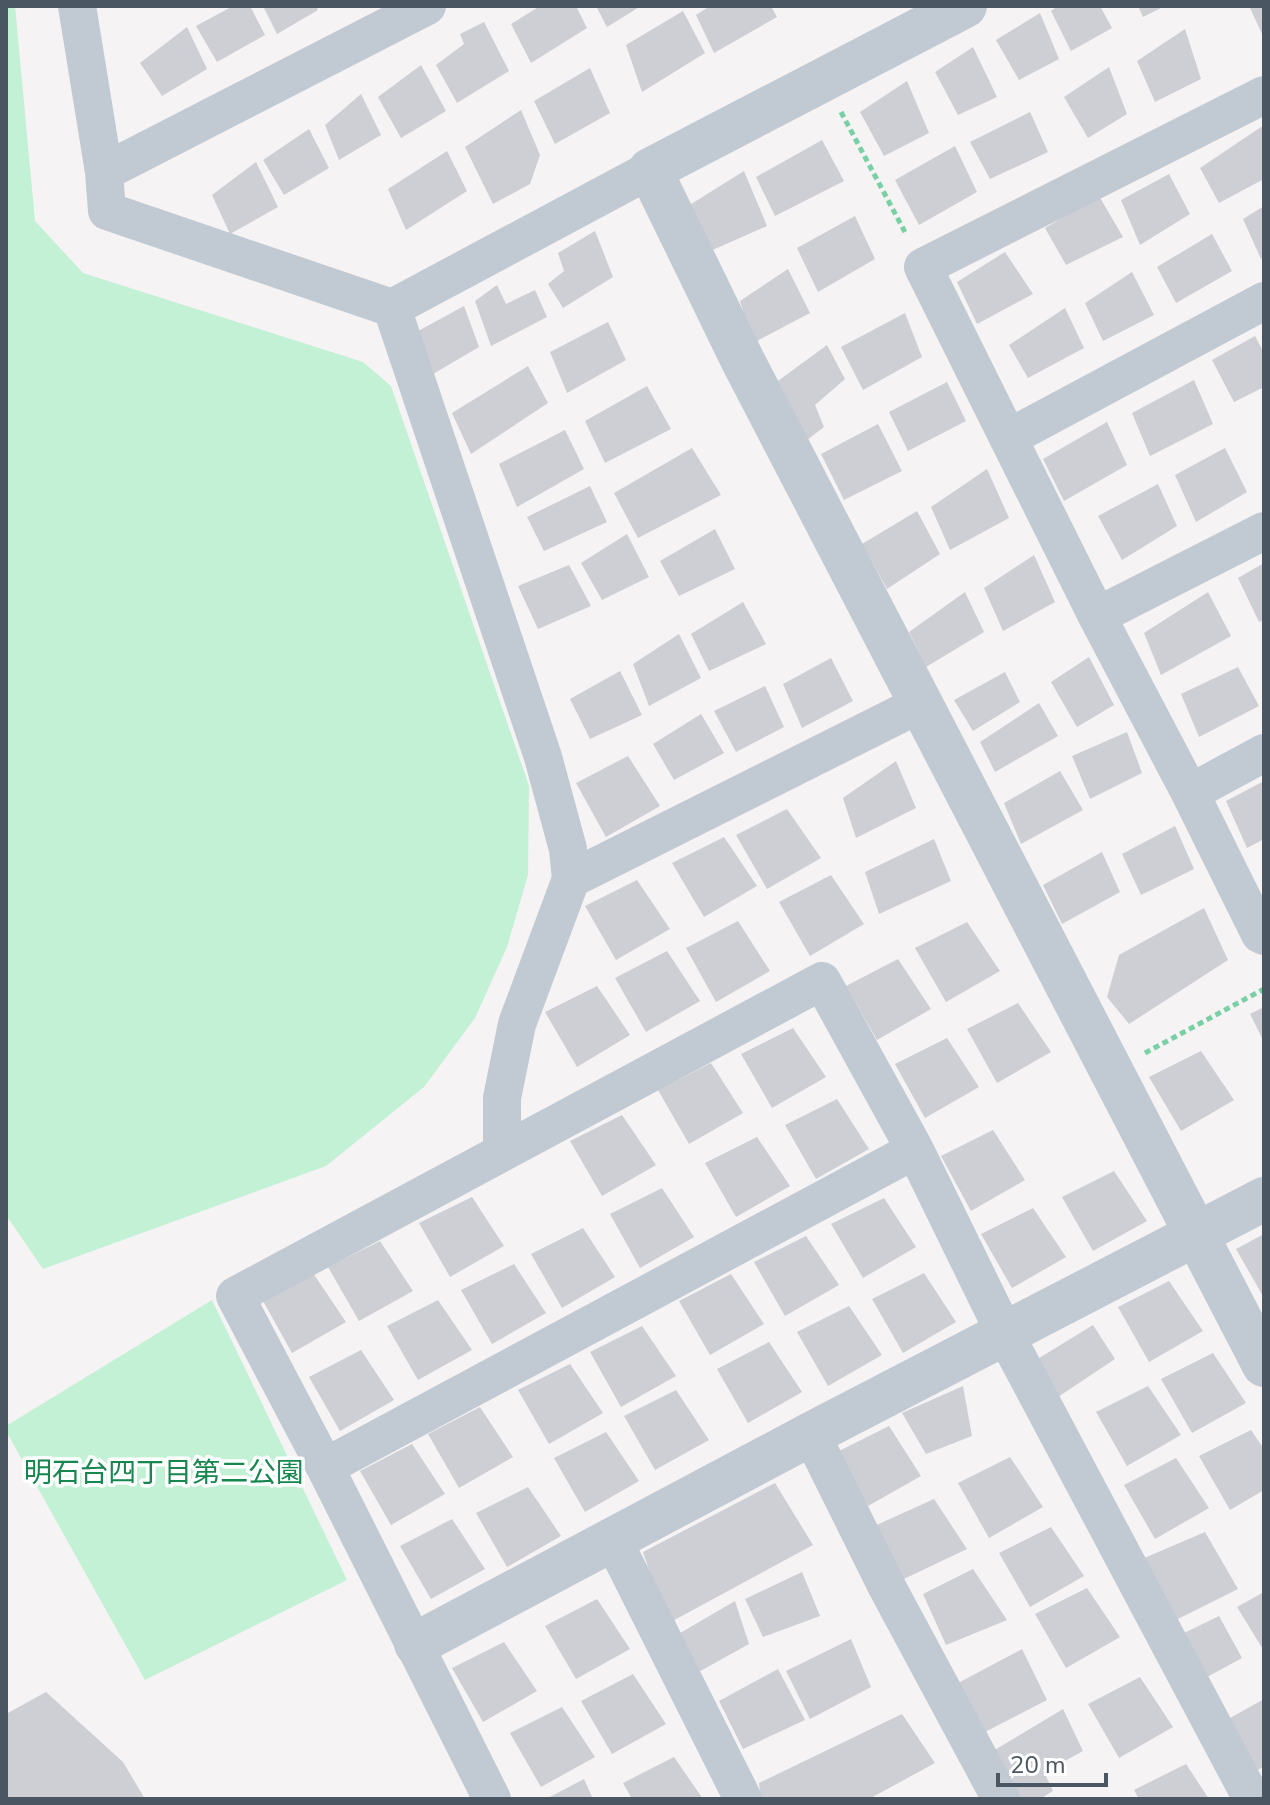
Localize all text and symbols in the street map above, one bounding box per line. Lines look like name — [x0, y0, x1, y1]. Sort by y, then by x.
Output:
park label: 明石台四丁目第二公園 — [24, 1454, 304, 1492]
scale bar — [998, 1737, 1106, 1787]
text: 20 m — [1010, 1749, 1066, 1781]

